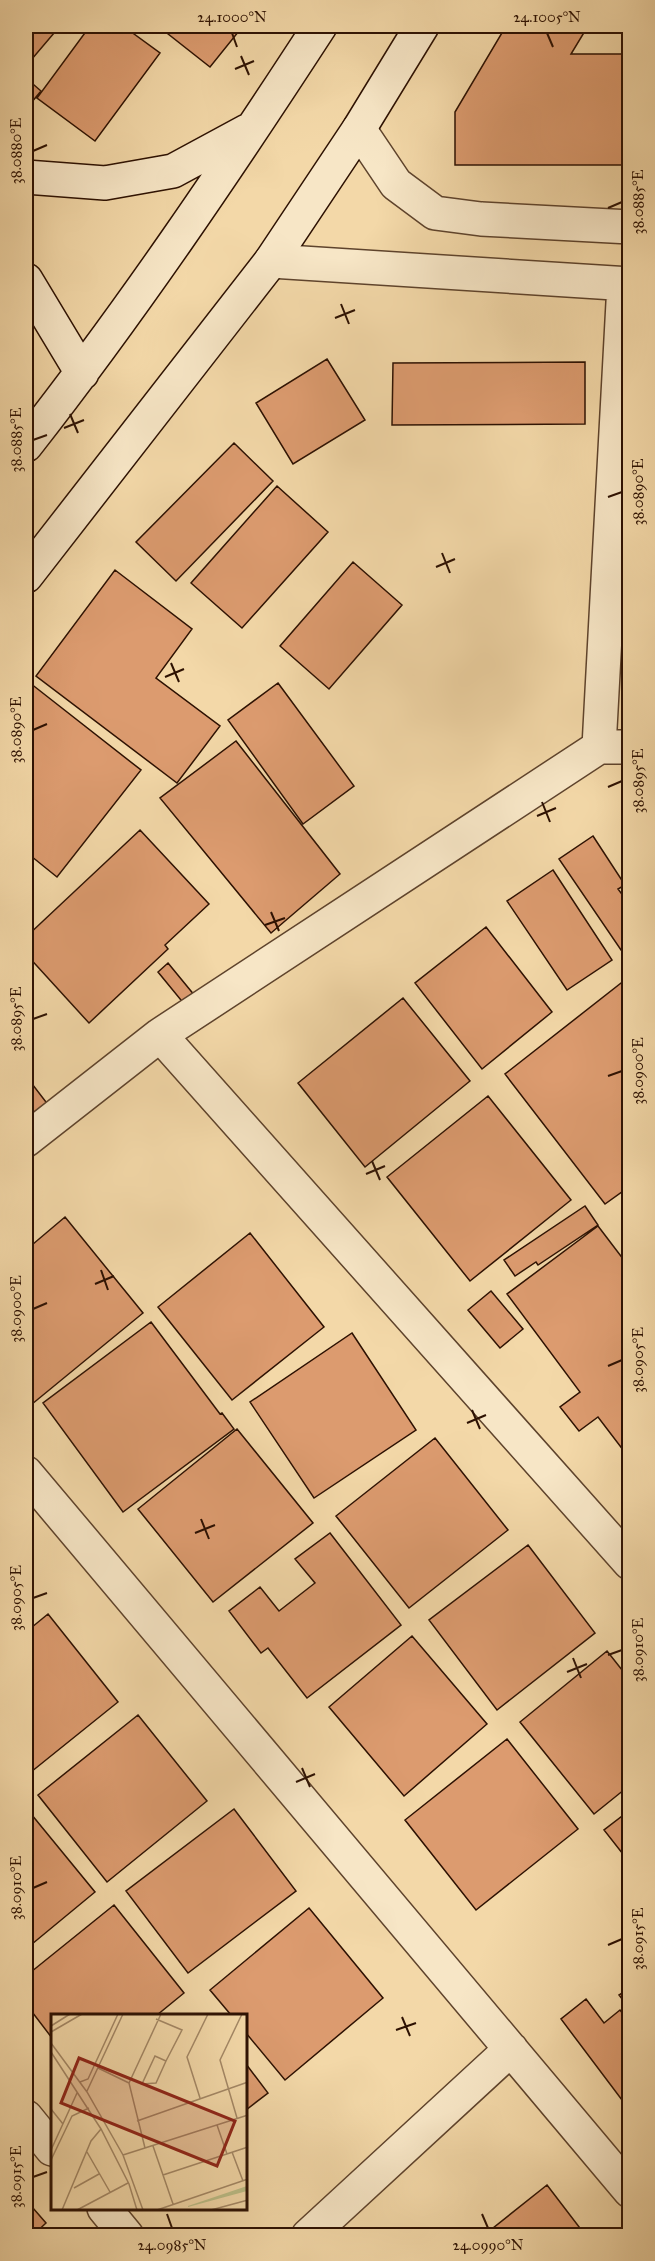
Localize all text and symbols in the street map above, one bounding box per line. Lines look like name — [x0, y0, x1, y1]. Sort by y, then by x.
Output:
text: 24.1000°N — [197, 8, 267, 26]
text: 24.1005°N — [513, 8, 581, 26]
text: 38.0880°E — [7, 117, 25, 184]
text: 38.0885°E — [629, 169, 647, 234]
text: 38.0885°E — [7, 407, 25, 472]
text: 38.0890°E — [629, 458, 647, 525]
text: 38.0890°E — [7, 696, 25, 763]
text: 38.0895°E — [629, 748, 647, 814]
text: 38.0895°E — [7, 986, 25, 1052]
text: 38.0900°E — [629, 1037, 647, 1105]
text: 38.0900°E — [7, 1275, 25, 1343]
text: 38.0905°E — [629, 1327, 647, 1393]
text: 38.0905°E — [7, 1565, 25, 1631]
text: 38.0910°E — [629, 1617, 647, 1682]
text: 38.0910°E — [7, 1855, 25, 1920]
text: 38.0915°E — [629, 1907, 647, 1970]
inset map — [51, 2014, 248, 2210]
text: 38.0915°E — [7, 2145, 25, 2208]
text: 24.0985°N — [137, 2236, 207, 2254]
text: 24.0990°N — [453, 2236, 524, 2254]

